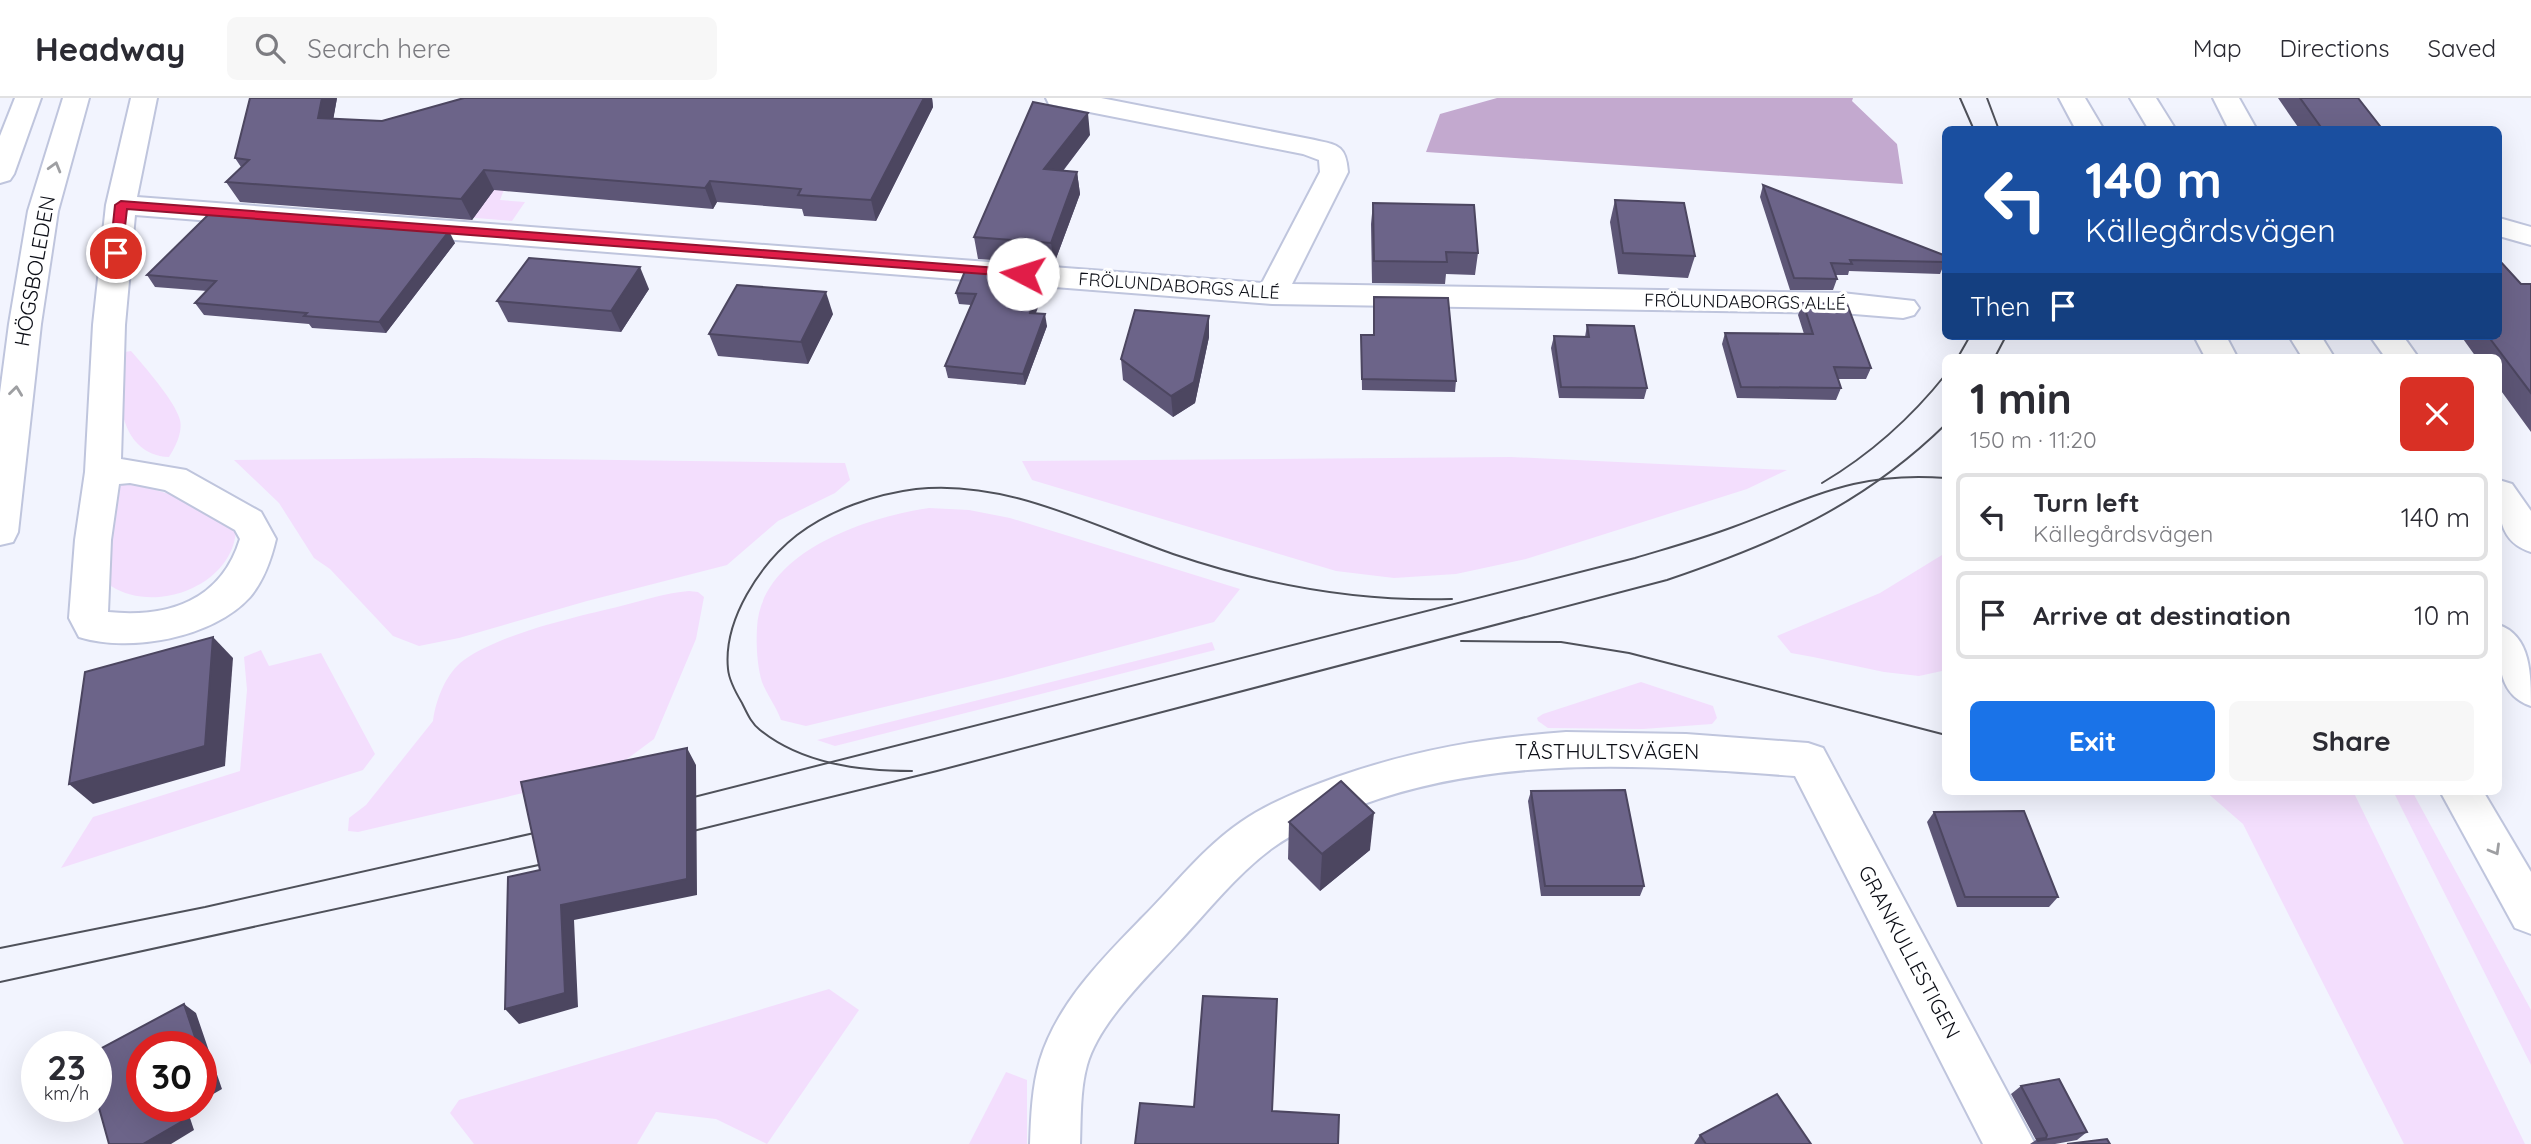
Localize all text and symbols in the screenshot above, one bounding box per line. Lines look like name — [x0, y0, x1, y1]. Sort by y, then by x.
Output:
search box — [227, 17, 717, 80]
text: Headway — [35, 28, 185, 69]
icon: search — [251, 29, 289, 67]
text: Search here — [307, 32, 451, 65]
text: Map — [2193, 33, 2242, 63]
text: Directions — [2280, 33, 2390, 63]
text: Saved — [2428, 33, 2496, 63]
text: 140 m — [2085, 149, 2222, 210]
icon: left — [1970, 154, 2061, 245]
one-way arrow — [47, 161, 62, 173]
street label: HÖGSBOLEDEN — [8, 193, 60, 348]
text: Källegårdsvägen — [2085, 210, 2336, 250]
pin — [86, 223, 146, 283]
icon: arrive — [97, 234, 135, 272]
position arrow — [986, 237, 1060, 311]
street label: FRÖLUNDABORGS ALLÉ — [1078, 267, 1280, 304]
icon: arrive — [2044, 287, 2082, 325]
street label: FRÖLUNDABORGS ALLÉ — [1644, 288, 1846, 315]
text: Then — [1970, 290, 2030, 323]
text: 1 min — [1970, 372, 2072, 425]
button: close — [2400, 377, 2474, 451]
one-way arrow — [9, 385, 24, 397]
text: 150 m · 11:20 — [1970, 425, 2097, 454]
text: Turn left — [2033, 486, 2140, 519]
icon: left — [1974, 498, 2012, 536]
text: 140 m — [2401, 501, 2470, 534]
text: Källegårdsvägen — [2033, 519, 2213, 548]
icon: arrive — [1974, 596, 2012, 634]
text: Arrive at destination — [2033, 599, 2291, 632]
text: 10 m — [2414, 599, 2470, 632]
button: Exit — [1970, 701, 2215, 781]
button: Share — [2229, 701, 2474, 781]
street label: TÅSTHULTSVÄGEN — [1515, 738, 1699, 764]
one-way arrow — [2487, 843, 2500, 856]
street label: GRANKULLESTIGEN — [1853, 861, 1966, 1042]
speed limit sign: 30 — [126, 1031, 217, 1122]
text: 23 — [47, 1045, 86, 1089]
text: km/h — [44, 1082, 89, 1105]

